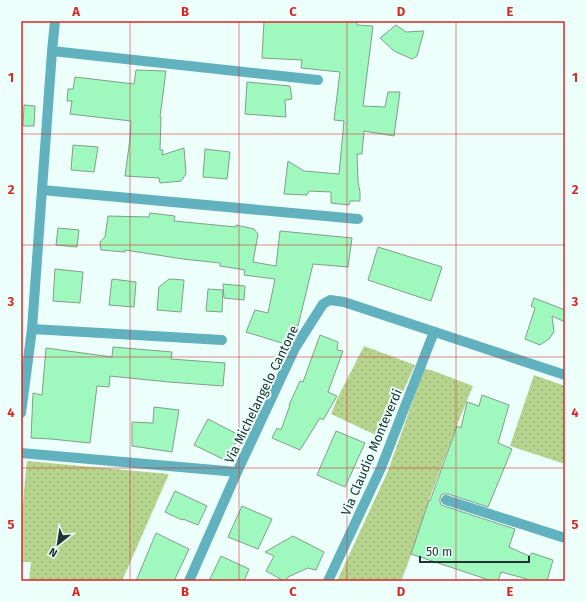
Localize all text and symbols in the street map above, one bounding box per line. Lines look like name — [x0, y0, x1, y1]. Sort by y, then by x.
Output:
text: A — [71, 4, 80, 19]
text: B — [181, 4, 189, 19]
text: C — [289, 4, 297, 19]
text: D — [397, 4, 406, 19]
text: E — [507, 4, 514, 19]
text: 1 — [8, 70, 14, 85]
text: 1 — [572, 70, 578, 85]
text: 2 — [8, 182, 15, 197]
text: 2 — [572, 182, 579, 197]
text: 3 — [7, 294, 15, 309]
text: 3 — [571, 294, 579, 309]
street label: Via Michelangelo Cantone — [221, 323, 301, 466]
street label: Via Claudio Monteverdi — [338, 387, 405, 518]
text: 4 — [7, 405, 15, 420]
text: 4 — [571, 405, 579, 420]
text: 5 — [8, 517, 15, 532]
text: 5 — [572, 517, 579, 532]
north arrow — [38, 524, 78, 564]
scale bar — [420, 538, 529, 564]
text: N — [47, 545, 60, 560]
text: 50 m — [426, 545, 452, 559]
text: A — [71, 584, 80, 599]
text: B — [181, 584, 189, 599]
text: C — [289, 584, 297, 599]
text: D — [397, 584, 406, 599]
text: E — [507, 584, 514, 599]

